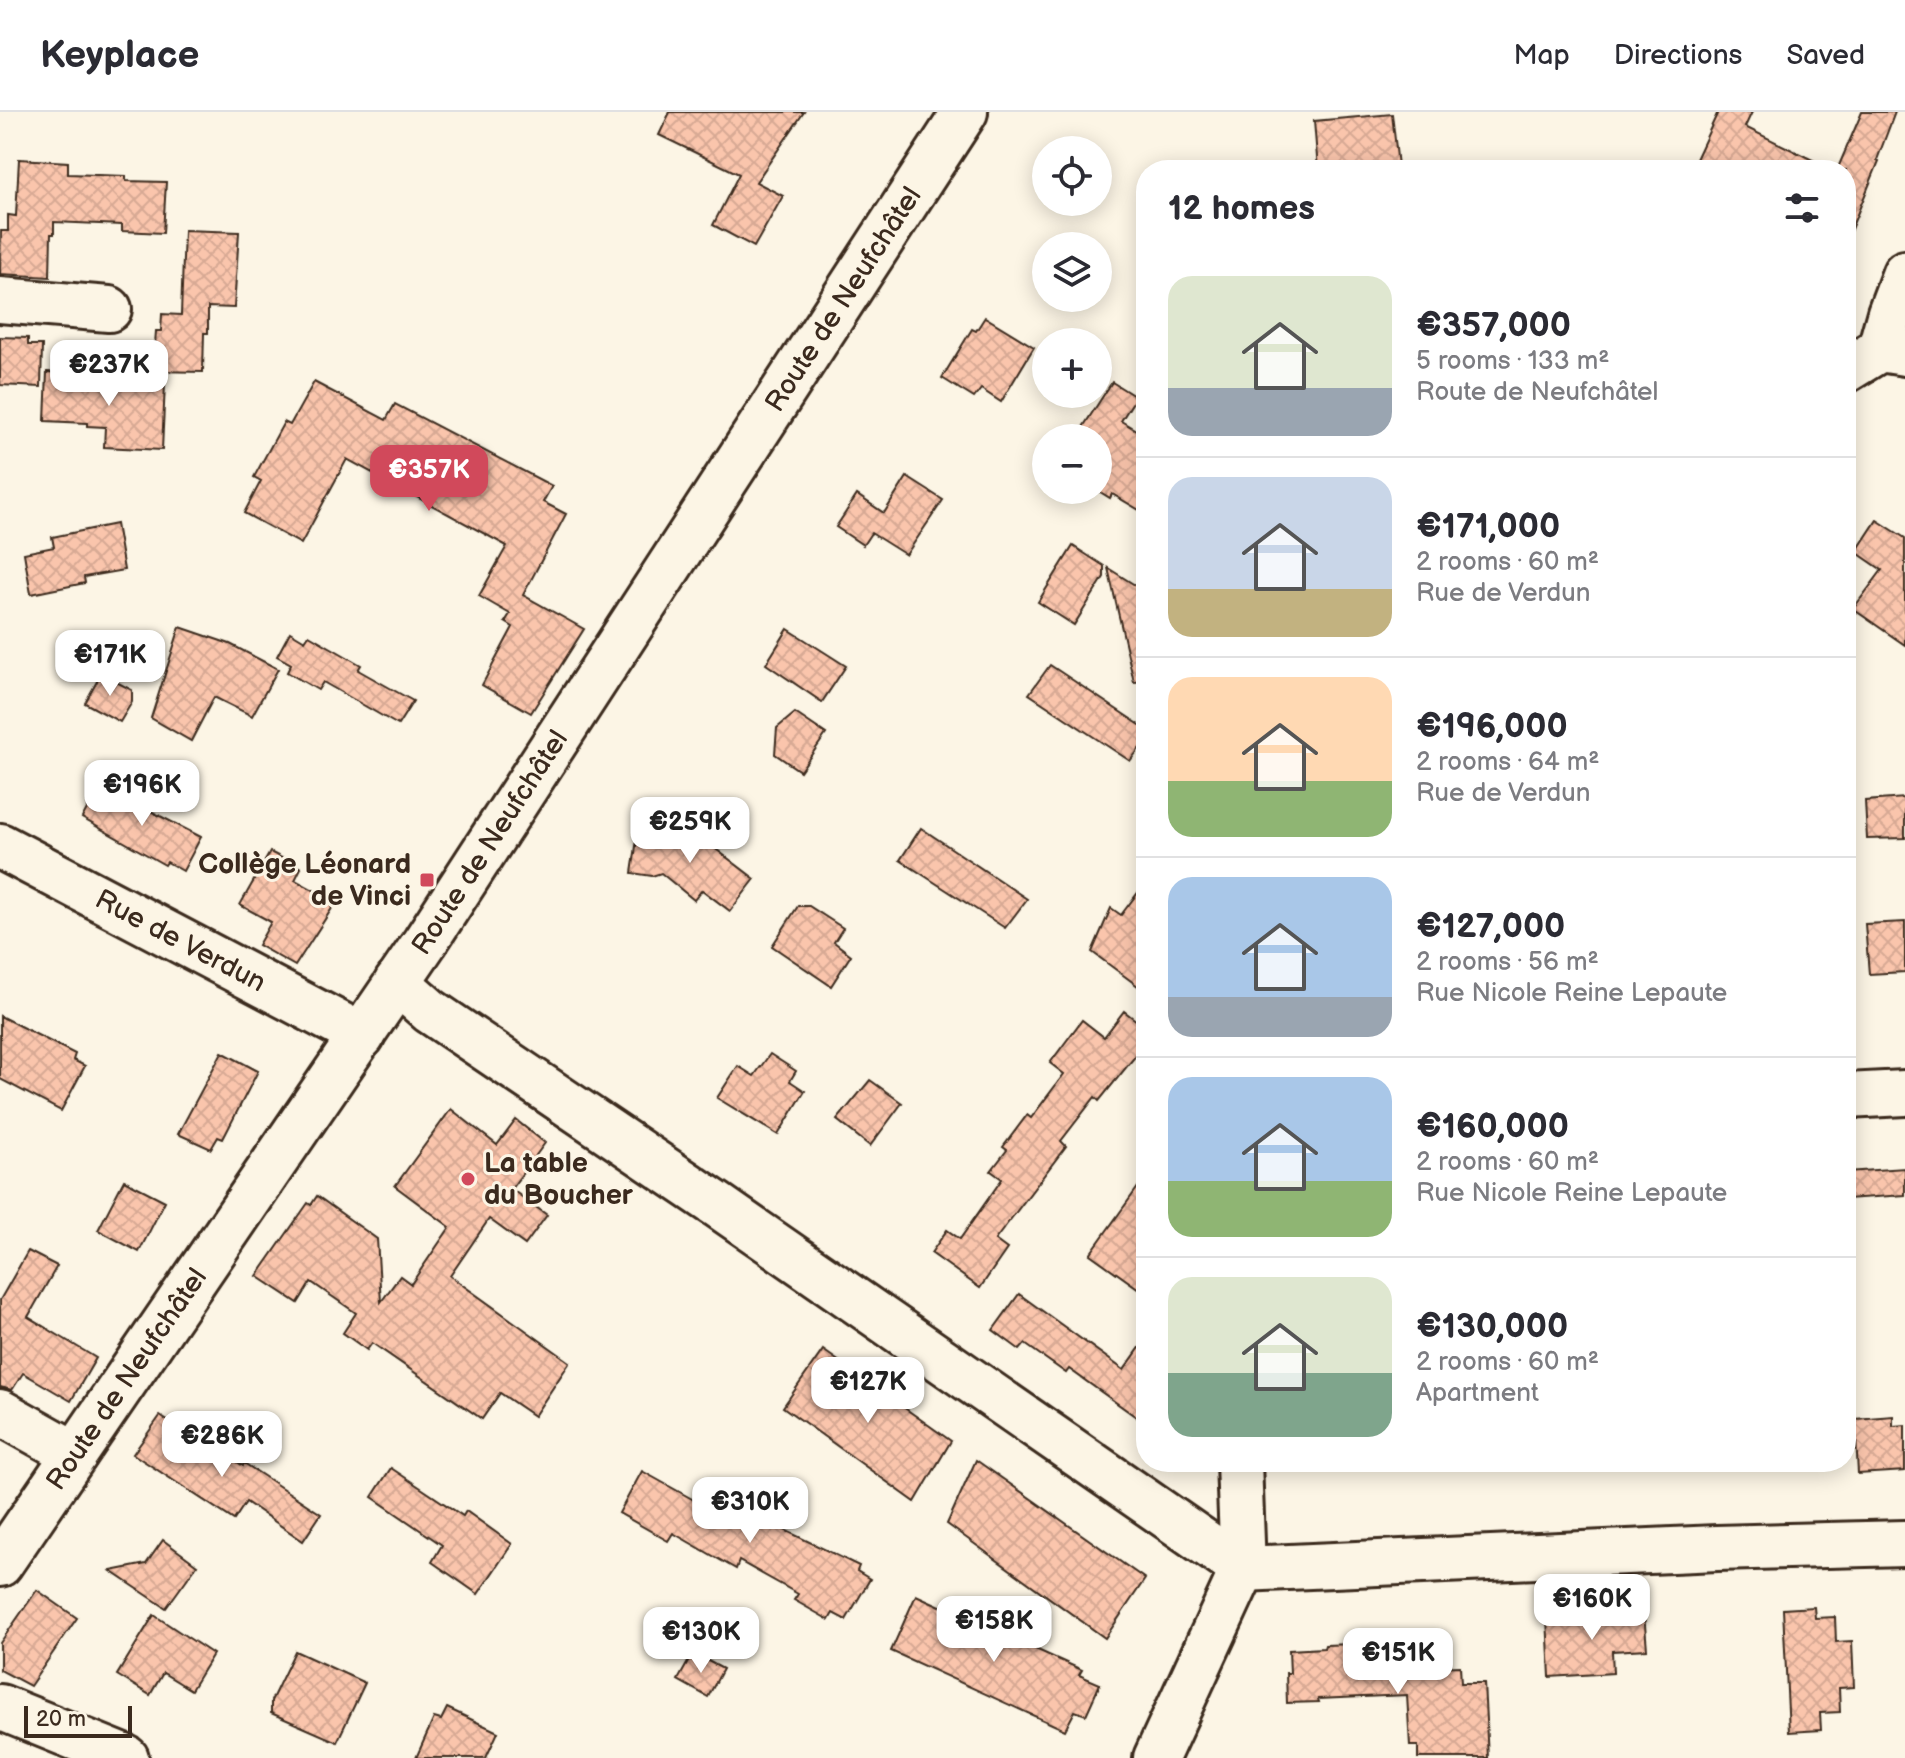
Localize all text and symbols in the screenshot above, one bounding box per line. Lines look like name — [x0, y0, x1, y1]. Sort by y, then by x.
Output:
text: Keyplace — [40, 33, 199, 78]
text: Map — [1513, 39, 1570, 72]
text: Directions — [1614, 39, 1742, 72]
text: Saved — [1786, 39, 1865, 72]
map controls — [1032, 136, 1112, 504]
button: locate — [1032, 136, 1112, 216]
street label: Route de Neufchâtel — [758, 181, 928, 418]
icon: filters — [1780, 186, 1824, 230]
text: 12 homes — [1168, 188, 1315, 229]
button: layers — [1032, 232, 1112, 312]
text: €357,000 — [1416, 305, 1571, 346]
icon: home — [1232, 308, 1328, 404]
button: + — [1032, 328, 1112, 408]
pin: €237K — [53, 340, 165, 408]
text: 5 rooms · 133 m² — [1416, 346, 1609, 377]
text: €237K — [68, 350, 150, 381]
text: Route de Neufchâtel — [1416, 377, 1658, 408]
button: − — [1032, 424, 1112, 504]
pin: €357K — [373, 445, 485, 513]
text: €357K — [388, 455, 470, 486]
text: €171,000 — [1416, 506, 1560, 547]
icon: home — [1232, 509, 1328, 605]
text: 2 rooms · 60 m² — [1416, 547, 1599, 578]
text: Rue de Verdun — [1416, 578, 1590, 609]
pin: €171K — [54, 630, 166, 698]
text: €171K — [73, 640, 147, 671]
text: €196,000 — [1416, 706, 1568, 747]
icon: home — [1232, 709, 1328, 805]
street label: Route de Neufchâtel — [405, 724, 575, 961]
text: 2 rooms · 64 m² — [1416, 747, 1600, 778]
pin: €196K — [86, 760, 198, 828]
text: €196K — [102, 770, 182, 801]
text: Rue de Verdun — [1416, 778, 1590, 809]
pin: €259K — [634, 797, 746, 865]
text: €259K — [648, 807, 732, 838]
place label: Collège Léonard de Vinci — [198, 848, 411, 913]
marker: Collège Léonard de Vinci — [418, 871, 436, 889]
street label: Rue de Verdun — [90, 883, 271, 999]
text: €127,000 — [1416, 906, 1565, 947]
icon: home — [1232, 909, 1328, 1005]
text: 2 rooms · 56 m² — [1416, 947, 1599, 978]
text: Rue Nicole Reine Lepaute — [1416, 978, 1727, 1009]
text: €160,000 — [1416, 1106, 1569, 1147]
icon: home — [1232, 1109, 1328, 1205]
place label: La table du Boucher — [484, 1147, 634, 1212]
text: 2 rooms · 60 m² — [1416, 1147, 1599, 1178]
marker: La table du Boucher — [459, 1170, 477, 1188]
text: Rue Nicole Reine Lepaute — [1416, 1178, 1727, 1209]
street label: Route de Neufchâtel — [39, 1262, 214, 1496]
text: €130,000 — [1416, 1306, 1568, 1347]
icon: home — [1232, 1309, 1328, 1405]
text: 2 rooms · 60 m² — [1416, 1347, 1599, 1378]
pin: €127K — [812, 1357, 924, 1425]
text: €127K — [829, 1367, 907, 1398]
text: Apartment — [1416, 1378, 1539, 1409]
pin: €286K — [166, 1411, 278, 1479]
text: €286K — [180, 1421, 264, 1452]
pin: €310K — [694, 1477, 806, 1545]
text: €310K — [710, 1487, 790, 1518]
pin: €160K — [1536, 1574, 1648, 1642]
text: €160K — [1552, 1584, 1632, 1615]
pin: €158K — [938, 1596, 1050, 1664]
text: €158K — [955, 1606, 1033, 1637]
pin: €130K — [645, 1607, 757, 1675]
text: €130K — [661, 1617, 741, 1648]
pin: €151K — [1342, 1628, 1454, 1696]
text: €151K — [1361, 1638, 1435, 1669]
scale bar — [24, 1702, 132, 1738]
text: 20 m — [36, 1706, 86, 1733]

